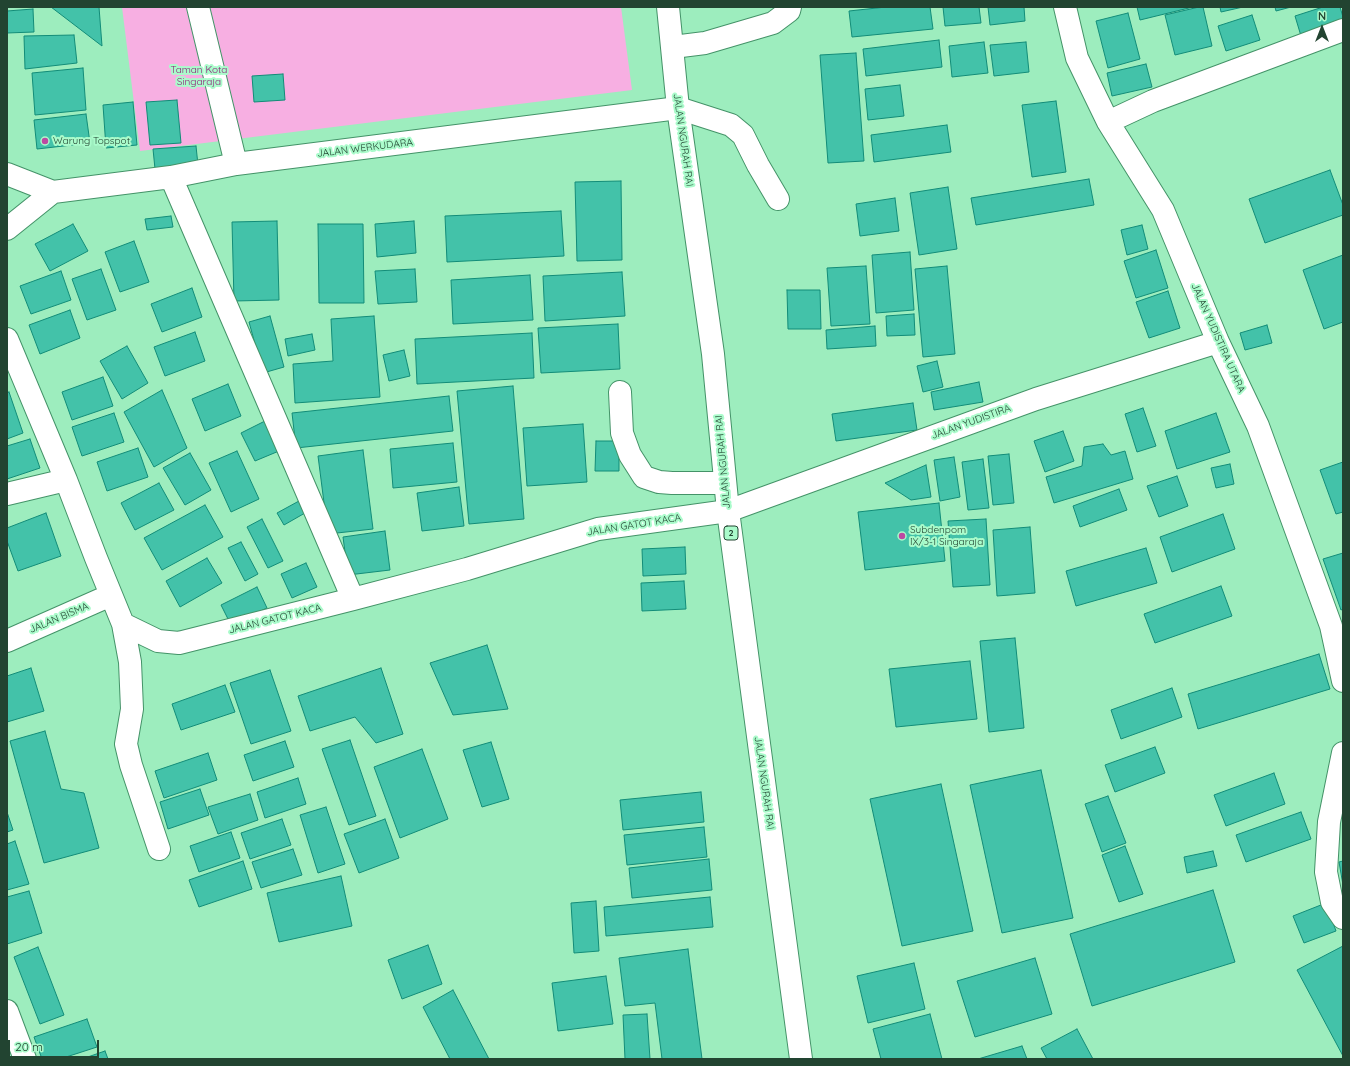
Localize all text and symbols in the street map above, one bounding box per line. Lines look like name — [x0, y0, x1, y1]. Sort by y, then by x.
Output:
north arrow — [1302, 8, 1342, 48]
text: N — [1318, 9, 1326, 23]
park label: Taman Kota Singaraja — [171, 64, 227, 88]
street label: JALAN NGURAH RAI — [671, 93, 695, 187]
place label: Warung Topspot — [53, 135, 130, 147]
marker: Warung Topspot — [40, 136, 50, 146]
street label: JALAN WERKUDARA — [316, 136, 414, 160]
street label: JALAN YUDISTIRA UTARA — [1188, 281, 1248, 395]
street label: JALAN YUDISTIRA — [930, 402, 1012, 442]
street label: JALAN NGURAH RAI — [713, 415, 733, 509]
street label: JALAN GATOT KACA — [586, 512, 682, 538]
place label: Subdenpom IX/3-1 Singaraja — [910, 524, 983, 548]
road number: 2 — [724, 526, 738, 540]
marker: Subdenpom IX/3-1 Singaraja — [897, 531, 907, 541]
street label: JALAN BISMA — [28, 600, 90, 636]
street label: JALAN GATOT KACA — [227, 602, 323, 636]
street label: JALAN NGURAH RAI — [752, 736, 776, 830]
scale bar — [10, 1032, 101, 1058]
text: 20 m — [15, 1039, 43, 1054]

